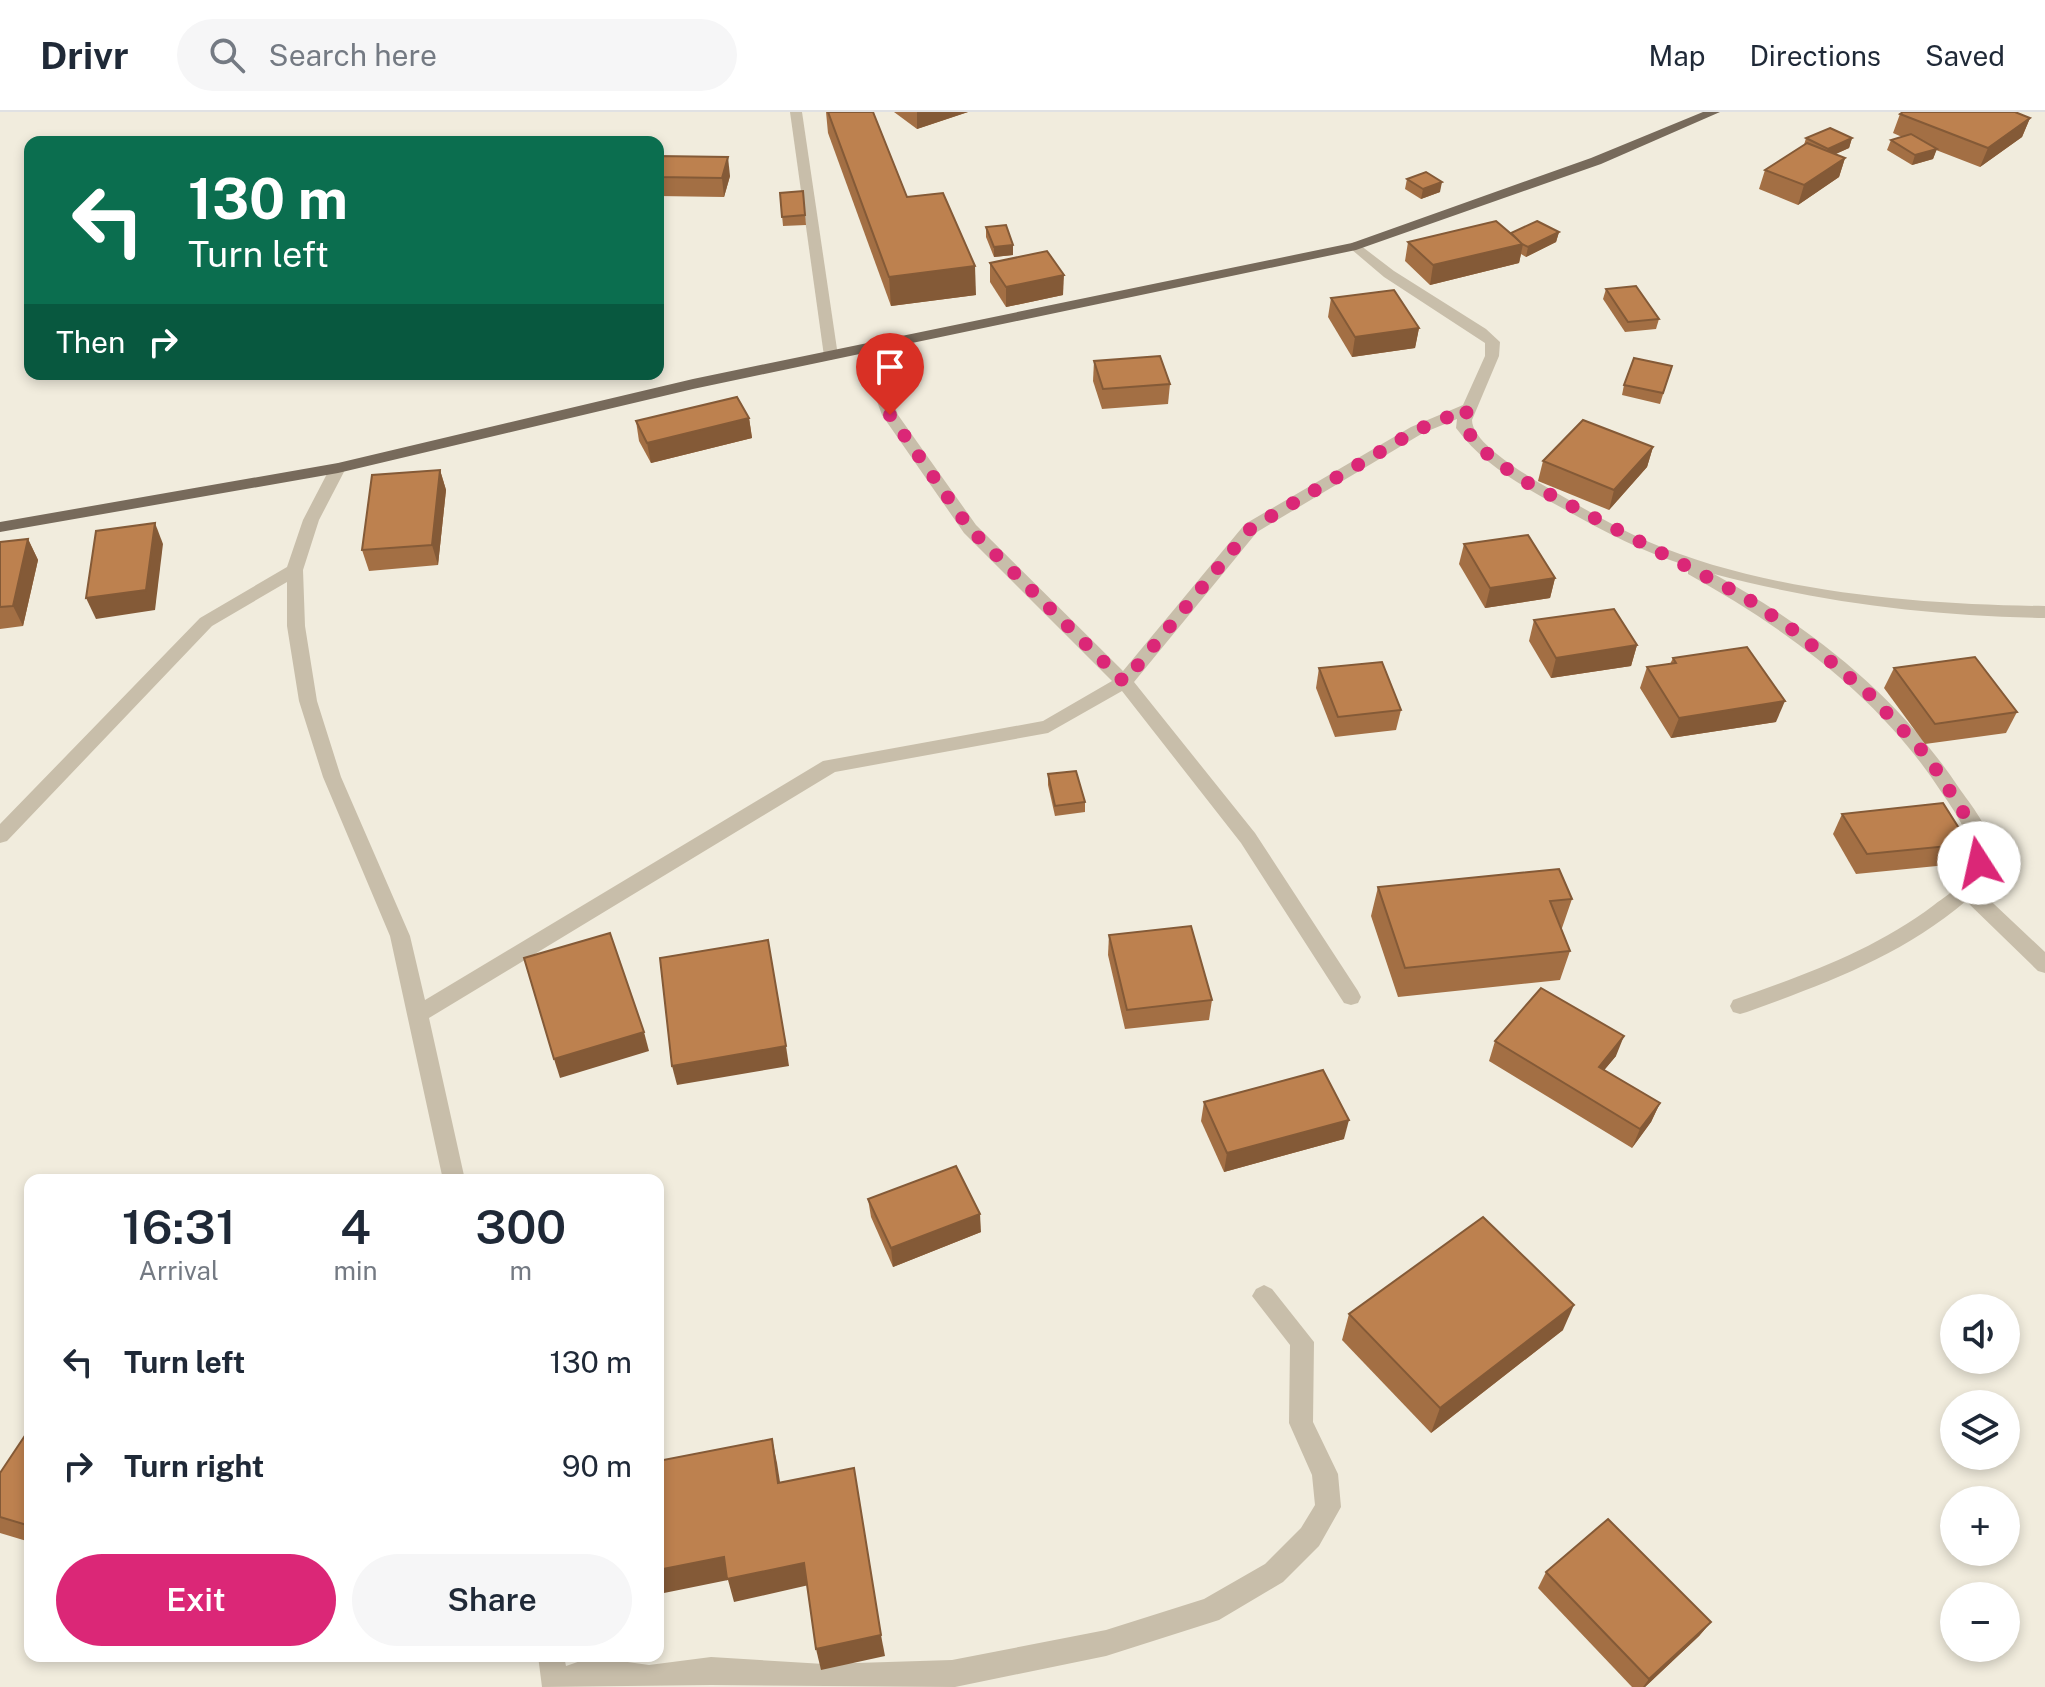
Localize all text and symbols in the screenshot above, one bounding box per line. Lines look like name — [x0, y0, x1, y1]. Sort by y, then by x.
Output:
search box — [177, 19, 737, 91]
text: Drivr — [40, 33, 129, 78]
icon: search — [205, 33, 249, 77]
text: Search here — [269, 37, 437, 73]
text: Map — [1649, 39, 1705, 72]
text: Directions — [1749, 39, 1881, 72]
text: Saved — [1925, 39, 2005, 72]
text: 130 m — [188, 166, 348, 232]
icon: left — [56, 168, 160, 272]
text: Turn left — [188, 233, 329, 275]
icon: right — [141, 320, 185, 364]
text: Then — [56, 324, 125, 360]
pin — [856, 333, 924, 415]
icon: arrive — [868, 345, 912, 389]
position arrow — [1937, 821, 2021, 905]
text: 16:31 — [122, 1198, 236, 1255]
text: 4 — [340, 1198, 371, 1255]
text: 300 — [475, 1198, 566, 1255]
text: Arrival — [139, 1255, 219, 1286]
text: min — [333, 1255, 378, 1286]
text: m — [510, 1255, 532, 1286]
map controls — [1940, 1294, 2020, 1662]
button: sound — [1940, 1294, 2020, 1374]
icon: left — [56, 1340, 100, 1384]
text: Turn left — [124, 1344, 245, 1380]
text: 130 m — [549, 1344, 632, 1380]
button: layers — [1940, 1390, 2020, 1470]
icon: right — [56, 1444, 100, 1488]
text: Turn right — [124, 1448, 264, 1484]
text: 90 m — [562, 1448, 632, 1484]
button: + — [1940, 1486, 2020, 1566]
button: Exit — [56, 1554, 336, 1646]
button: Share — [352, 1554, 632, 1646]
button: − — [1940, 1582, 2020, 1662]

